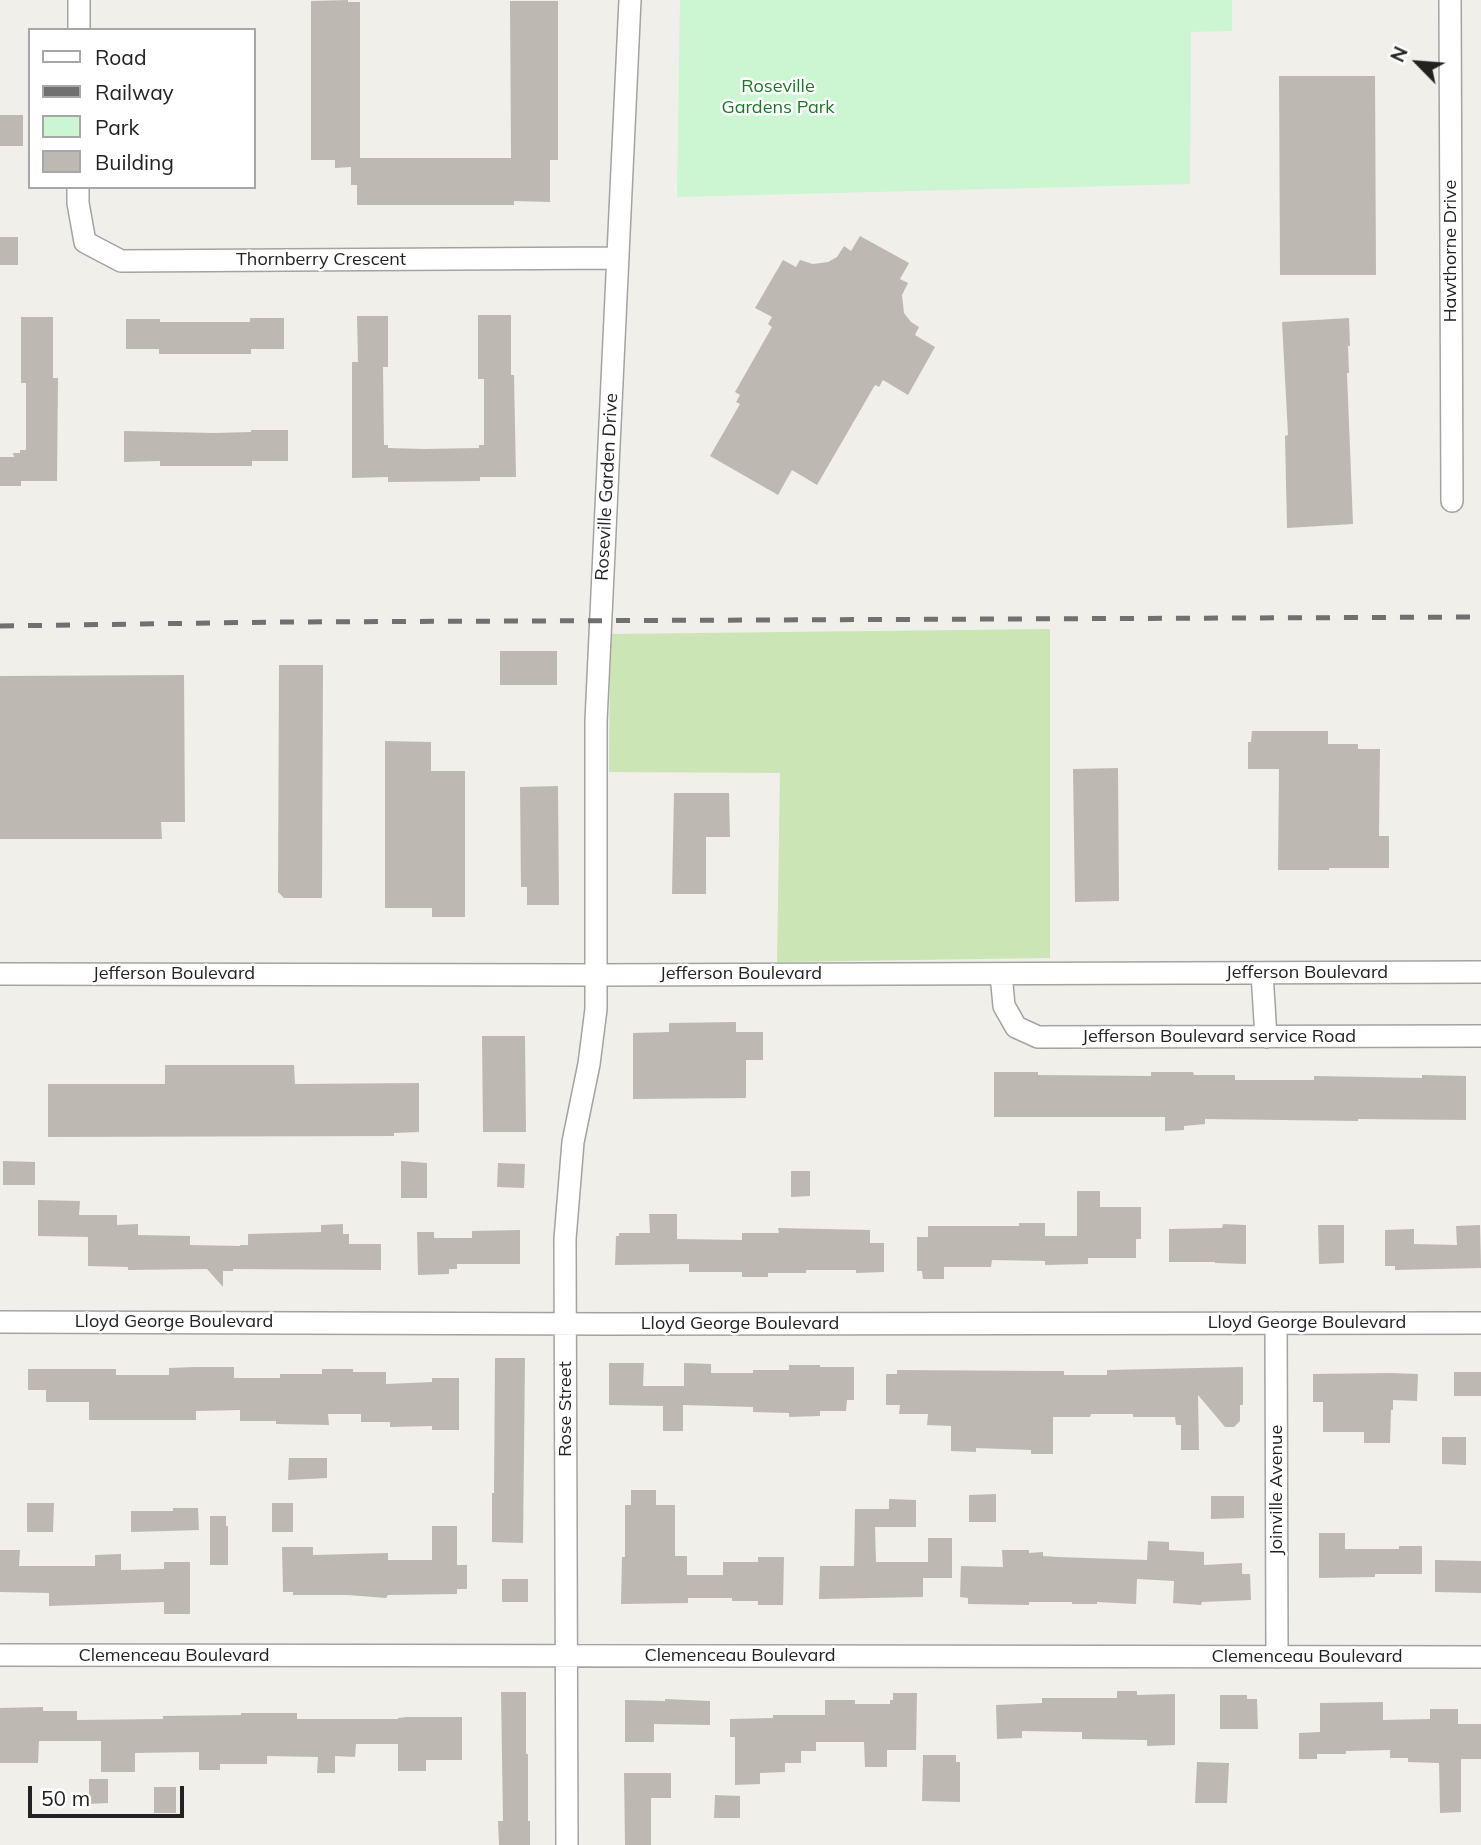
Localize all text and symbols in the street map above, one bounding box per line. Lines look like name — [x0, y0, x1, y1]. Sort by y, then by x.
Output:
legend — [28, 28, 256, 189]
north arrow — [1383, 28, 1453, 98]
text: N — [1385, 43, 1413, 66]
text: Road — [95, 44, 146, 70]
park label: Roseville Gardens Park — [721, 76, 835, 119]
text: Railway — [95, 79, 174, 105]
text: Park — [95, 114, 139, 140]
text: Building — [95, 149, 174, 175]
street label: Hawthorne Drive — [1440, 180, 1462, 322]
street label: Thornberry Crescent — [236, 249, 406, 271]
street label: Roseville Garden Drive — [591, 393, 623, 581]
street label: Jefferson Boulevard — [1226, 962, 1388, 984]
street label: Jefferson Boulevard — [93, 963, 255, 985]
street label: Jefferson Boulevard — [660, 963, 822, 985]
street label: Jefferson Boulevard service Road — [1082, 1026, 1356, 1048]
street label: Lloyd George Boulevard — [75, 1311, 273, 1333]
street label: Lloyd George Boulevard — [1208, 1312, 1406, 1334]
street label: Lloyd George Boulevard — [641, 1313, 839, 1335]
street label: Rose Street — [555, 1361, 577, 1457]
street label: Joinville Avenue — [1266, 1425, 1288, 1555]
street label: Clemenceau Boulevard — [78, 1645, 270, 1667]
street label: Clemenceau Boulevard — [644, 1645, 836, 1667]
street label: Clemenceau Boulevard — [1211, 1646, 1403, 1668]
scale bar — [32, 1772, 187, 1816]
text: 50 m — [41, 1785, 90, 1811]

